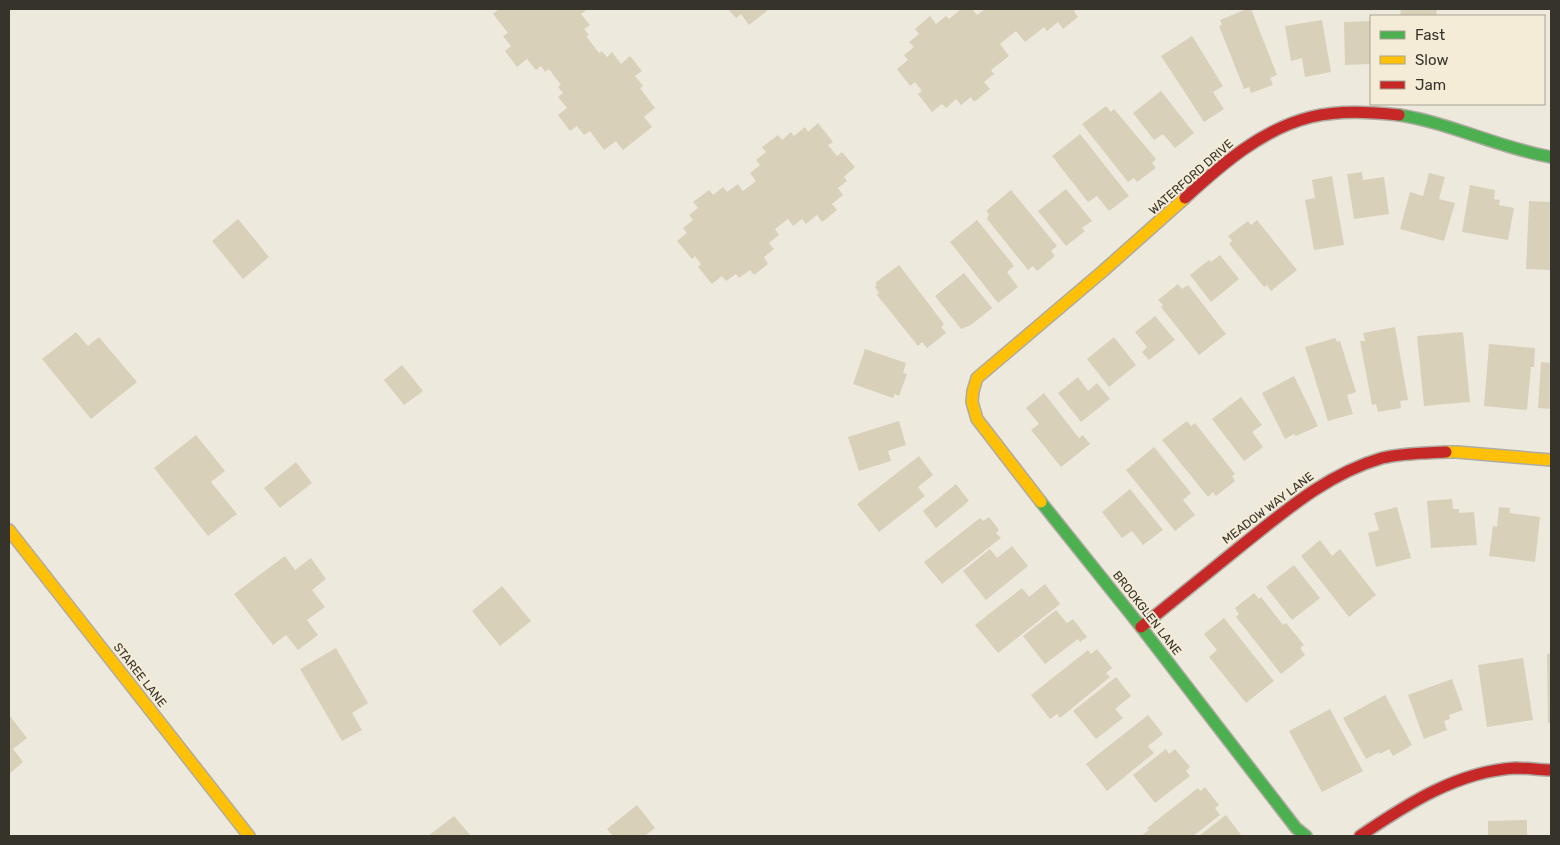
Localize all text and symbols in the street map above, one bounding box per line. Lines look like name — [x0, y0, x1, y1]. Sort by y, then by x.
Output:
legend — [1370, 15, 1545, 105]
text: Fast — [1415, 26, 1445, 44]
text: Slow — [1415, 51, 1448, 69]
text: Jam — [1415, 76, 1446, 94]
street label: WATERFORD DRIVE — [1146, 137, 1236, 217]
street label: MEADOW WAY LANE — [1220, 469, 1316, 547]
street label: BROOKGLEN LANE — [1110, 568, 1184, 658]
street label: STAREE LANE — [111, 640, 169, 710]

